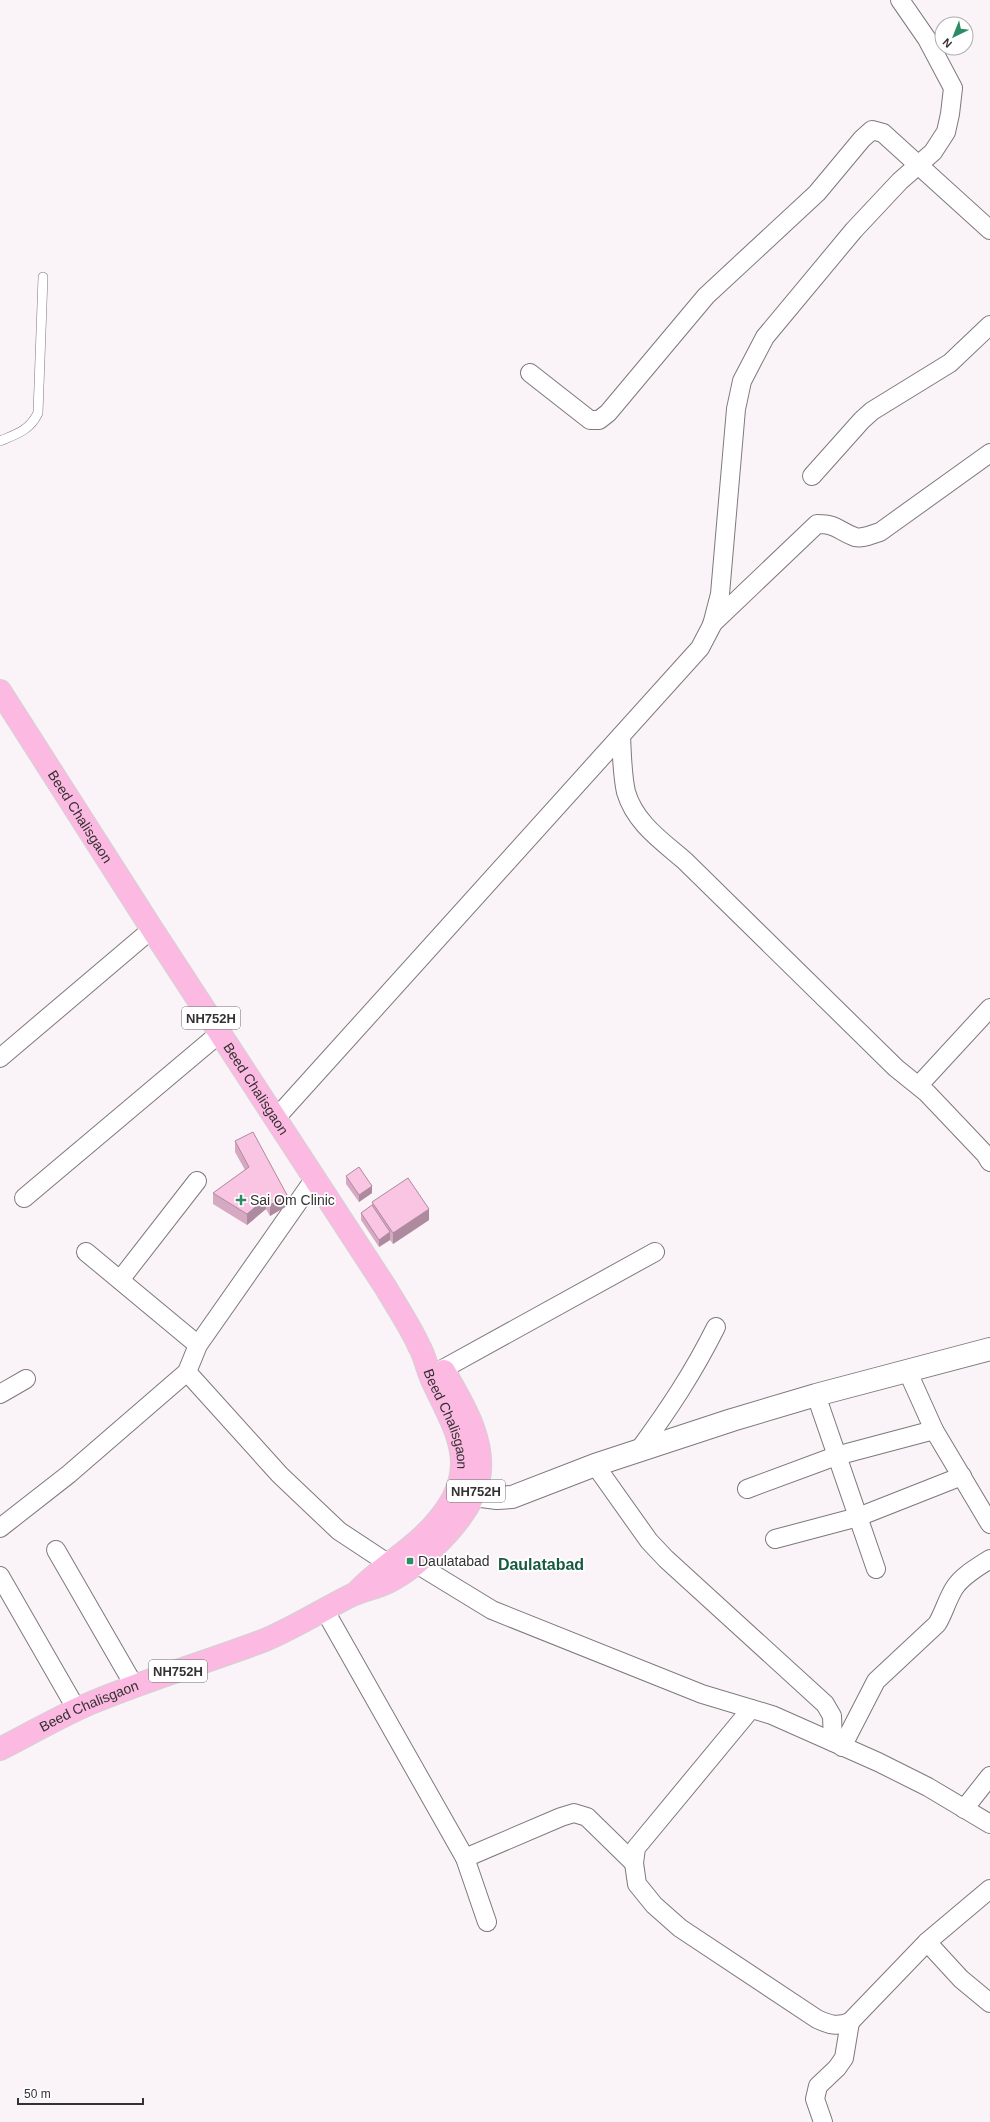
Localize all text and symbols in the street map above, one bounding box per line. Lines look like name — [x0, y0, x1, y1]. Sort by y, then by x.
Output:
north arrow — [934, 16, 974, 56]
text: N — [940, 36, 954, 50]
street label: Beed Chalisgaon — [45, 767, 116, 866]
road number: NH752H — [182, 1007, 240, 1029]
street label: Beed Chalisgaon — [220, 1040, 292, 1138]
place label: Sai Om Clinic — [250, 1192, 335, 1208]
marker: Sai Om Clinic — [235, 1194, 247, 1206]
street label: Beed Chalisgaon — [420, 1367, 470, 1469]
road number: NH752H — [447, 1480, 505, 1502]
place label: Daulatabad — [418, 1553, 490, 1569]
marker: Daulatabad — [405, 1556, 415, 1566]
district label: Daulatabad — [498, 1556, 584, 1573]
road number: NH752H — [149, 1660, 207, 1682]
street label: Beed Chalisgaon — [37, 1677, 141, 1735]
scale bar — [18, 2080, 143, 2106]
text: 50 m — [24, 2087, 51, 2101]

